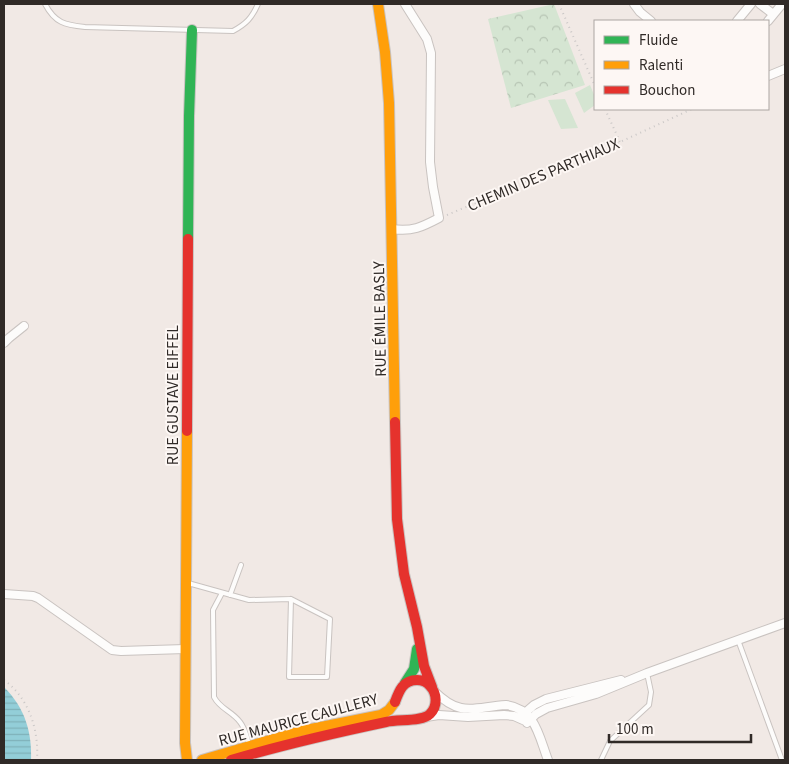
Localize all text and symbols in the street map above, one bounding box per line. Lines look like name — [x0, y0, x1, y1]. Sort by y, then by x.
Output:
legend — [594, 20, 769, 110]
text: Fluide — [639, 30, 678, 51]
text: Ralenti — [639, 55, 683, 76]
text: Bouchon — [639, 80, 695, 101]
street label: CHEMIN DES PARTHIAUX — [464, 133, 623, 217]
street label: RUE ÉMILE BASLY — [368, 261, 392, 377]
street label: RUE GUSTAVE EIFFEL — [162, 325, 184, 465]
street label: RUE MAURICE CAULLERY — [216, 688, 381, 752]
scale bar — [609, 712, 752, 744]
text: 100 m — [616, 719, 654, 740]

